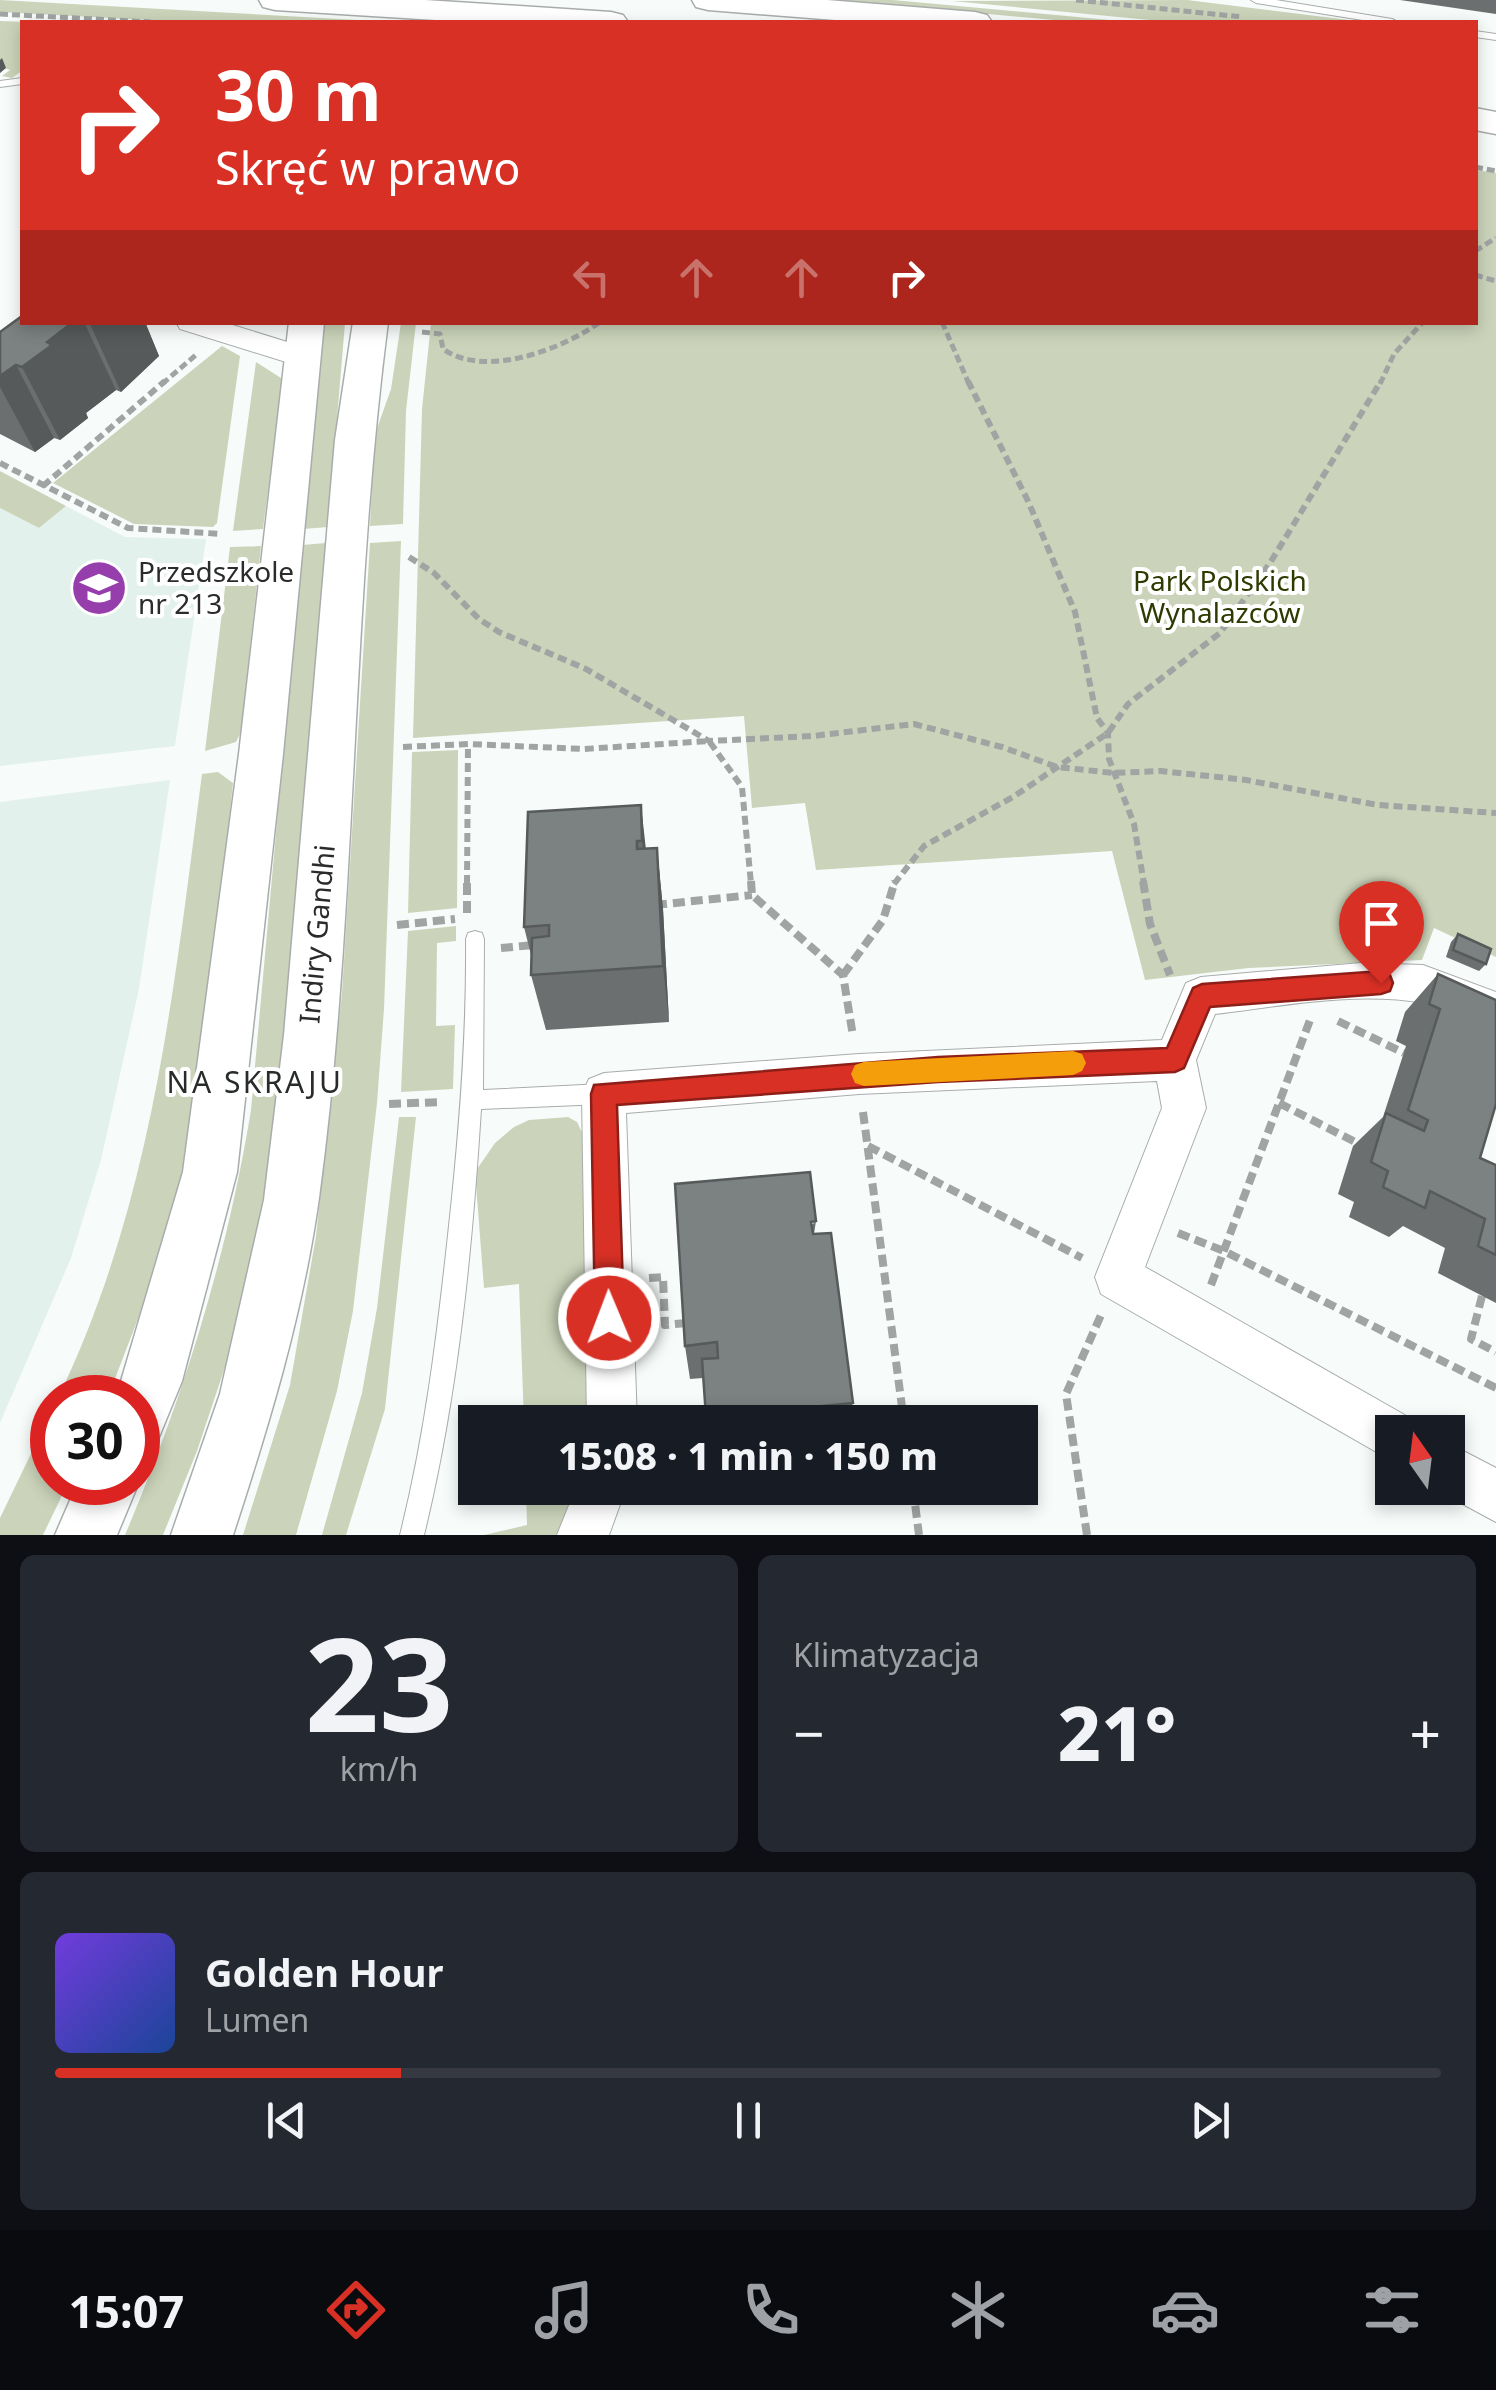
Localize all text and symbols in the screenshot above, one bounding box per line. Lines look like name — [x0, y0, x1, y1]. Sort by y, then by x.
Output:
text: 30 m — [215, 46, 382, 142]
icon: right — [50, 60, 180, 190]
text: Skręć w prawo — [215, 137, 520, 198]
icon: left — [564, 250, 619, 305]
icon: ahead — [669, 250, 724, 305]
icon: ahead — [774, 250, 829, 305]
icon: right — [879, 250, 934, 305]
place label: Przedszkole nr 213 — [138, 552, 294, 622]
school or university icon: Przedszkole nr 213 — [69, 558, 129, 618]
park label: Park Polskich Wynalazców — [1133, 561, 1307, 631]
street label: Indiry Gandhi — [289, 843, 343, 1025]
pin — [1339, 881, 1424, 984]
icon: arrive — [1354, 896, 1409, 951]
district label: NA SKRAJU — [167, 1061, 343, 1102]
position arrow — [557, 1266, 661, 1370]
speed limit sign: 30 — [30, 1375, 160, 1505]
north arrow — [1375, 1415, 1465, 1505]
map controls — [1375, 1415, 1465, 1505]
text: 15:08 · 1 min · 150 m — [558, 1429, 938, 1481]
text: 23 — [305, 1593, 453, 1770]
text: Klimatyzacja — [793, 1633, 980, 1676]
text: 21° — [1058, 1681, 1176, 1783]
text: − — [793, 1695, 824, 1770]
text: + — [1410, 1695, 1441, 1770]
text: km/h — [340, 1747, 418, 1790]
text: Golden Hour — [205, 1946, 443, 1998]
text: Lumen — [205, 1998, 309, 2041]
icon: previous — [259, 2093, 314, 2148]
icon: pause — [721, 2093, 776, 2148]
icon: next — [1183, 2093, 1238, 2148]
icon: directions — [321, 2275, 391, 2345]
icon: music — [529, 2275, 599, 2345]
icon: phone — [736, 2275, 806, 2345]
icon: climate — [943, 2275, 1013, 2345]
icon: car — [1150, 2275, 1220, 2345]
icon: filters — [1357, 2275, 1427, 2345]
text: 15:07 — [69, 2280, 184, 2341]

